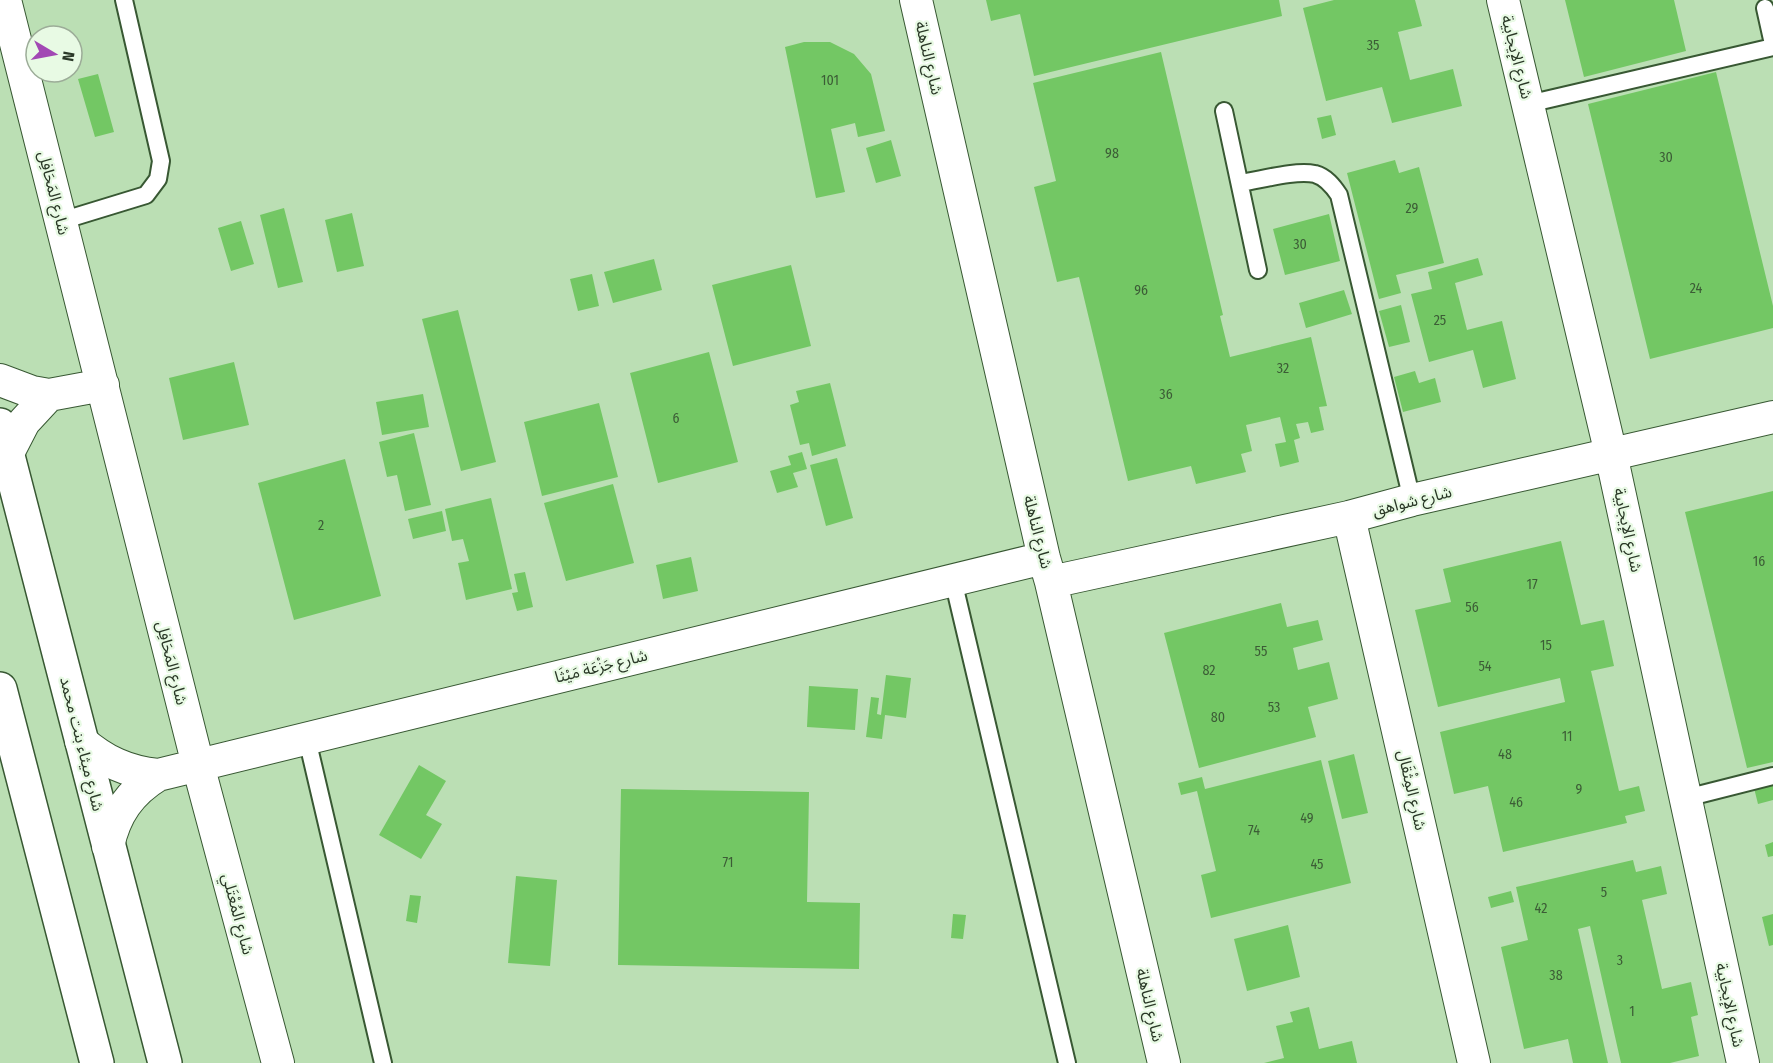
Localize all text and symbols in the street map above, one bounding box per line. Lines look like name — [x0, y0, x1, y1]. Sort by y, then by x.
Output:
street label: شارع الإيجابية — [1494, 13, 1537, 102]
street label: شارع الناهلة — [908, 19, 947, 97]
north arrow — [24, 24, 84, 84]
house number: 35 — [1367, 37, 1379, 54]
text: N — [58, 50, 78, 63]
house number: 101 — [821, 72, 839, 89]
house number: 98 — [1105, 145, 1119, 162]
street label: شارع المَحَافِل — [31, 149, 74, 238]
house number: 30 — [1659, 149, 1673, 166]
house number: 29 — [1406, 200, 1419, 217]
house number: 30 — [1293, 236, 1307, 253]
house number: 24 — [1690, 280, 1703, 297]
house number: 96 — [1134, 282, 1148, 299]
house number: 25 — [1434, 312, 1446, 329]
house number: 32 — [1277, 360, 1289, 377]
house number: 36 — [1159, 386, 1173, 403]
house number: 6 — [673, 410, 680, 427]
street label: شارع شواهق — [1370, 482, 1454, 523]
street label: شارع الإيجابية — [1607, 486, 1646, 575]
street label: شارع الناهلة — [1017, 493, 1056, 571]
house number: 2 — [318, 517, 324, 534]
house number: 16 — [1753, 553, 1765, 570]
house number: 17 — [1526, 576, 1538, 593]
house number: 56 — [1465, 599, 1479, 616]
street label: شارع المَحَافِل — [149, 619, 192, 708]
house number: 15 — [1540, 637, 1552, 654]
house number: 55 — [1255, 643, 1267, 660]
street label: شارع جَزْعَة مَيْثَا — [553, 645, 650, 690]
house number: 54 — [1478, 658, 1492, 675]
house number: 82 — [1202, 662, 1216, 679]
street label: شارع ميثاء بنت محمد — [53, 675, 108, 814]
house number: 53 — [1268, 699, 1280, 716]
house number: 80 — [1211, 709, 1225, 726]
house number: 11 — [1562, 728, 1572, 745]
house number: 48 — [1498, 746, 1512, 763]
street label: شارع المِثْقَال — [1391, 748, 1431, 833]
house number: 9 — [1576, 781, 1583, 798]
house number: 46 — [1509, 794, 1523, 811]
house number: 49 — [1300, 810, 1314, 827]
house number: 74 — [1248, 822, 1260, 839]
house number: 71 — [723, 854, 733, 871]
house number: 45 — [1310, 856, 1324, 873]
street label: شارع المُعْتَلي — [215, 871, 258, 957]
house number: 5 — [1601, 884, 1607, 901]
house number: 42 — [1535, 900, 1547, 917]
house number: 3 — [1617, 952, 1623, 969]
street label: شارع الإيجابية — [1709, 961, 1748, 1050]
street label: شارع الناهلة — [1129, 966, 1168, 1044]
house number: 38 — [1549, 967, 1563, 984]
house number: 1 — [1629, 1003, 1635, 1020]

